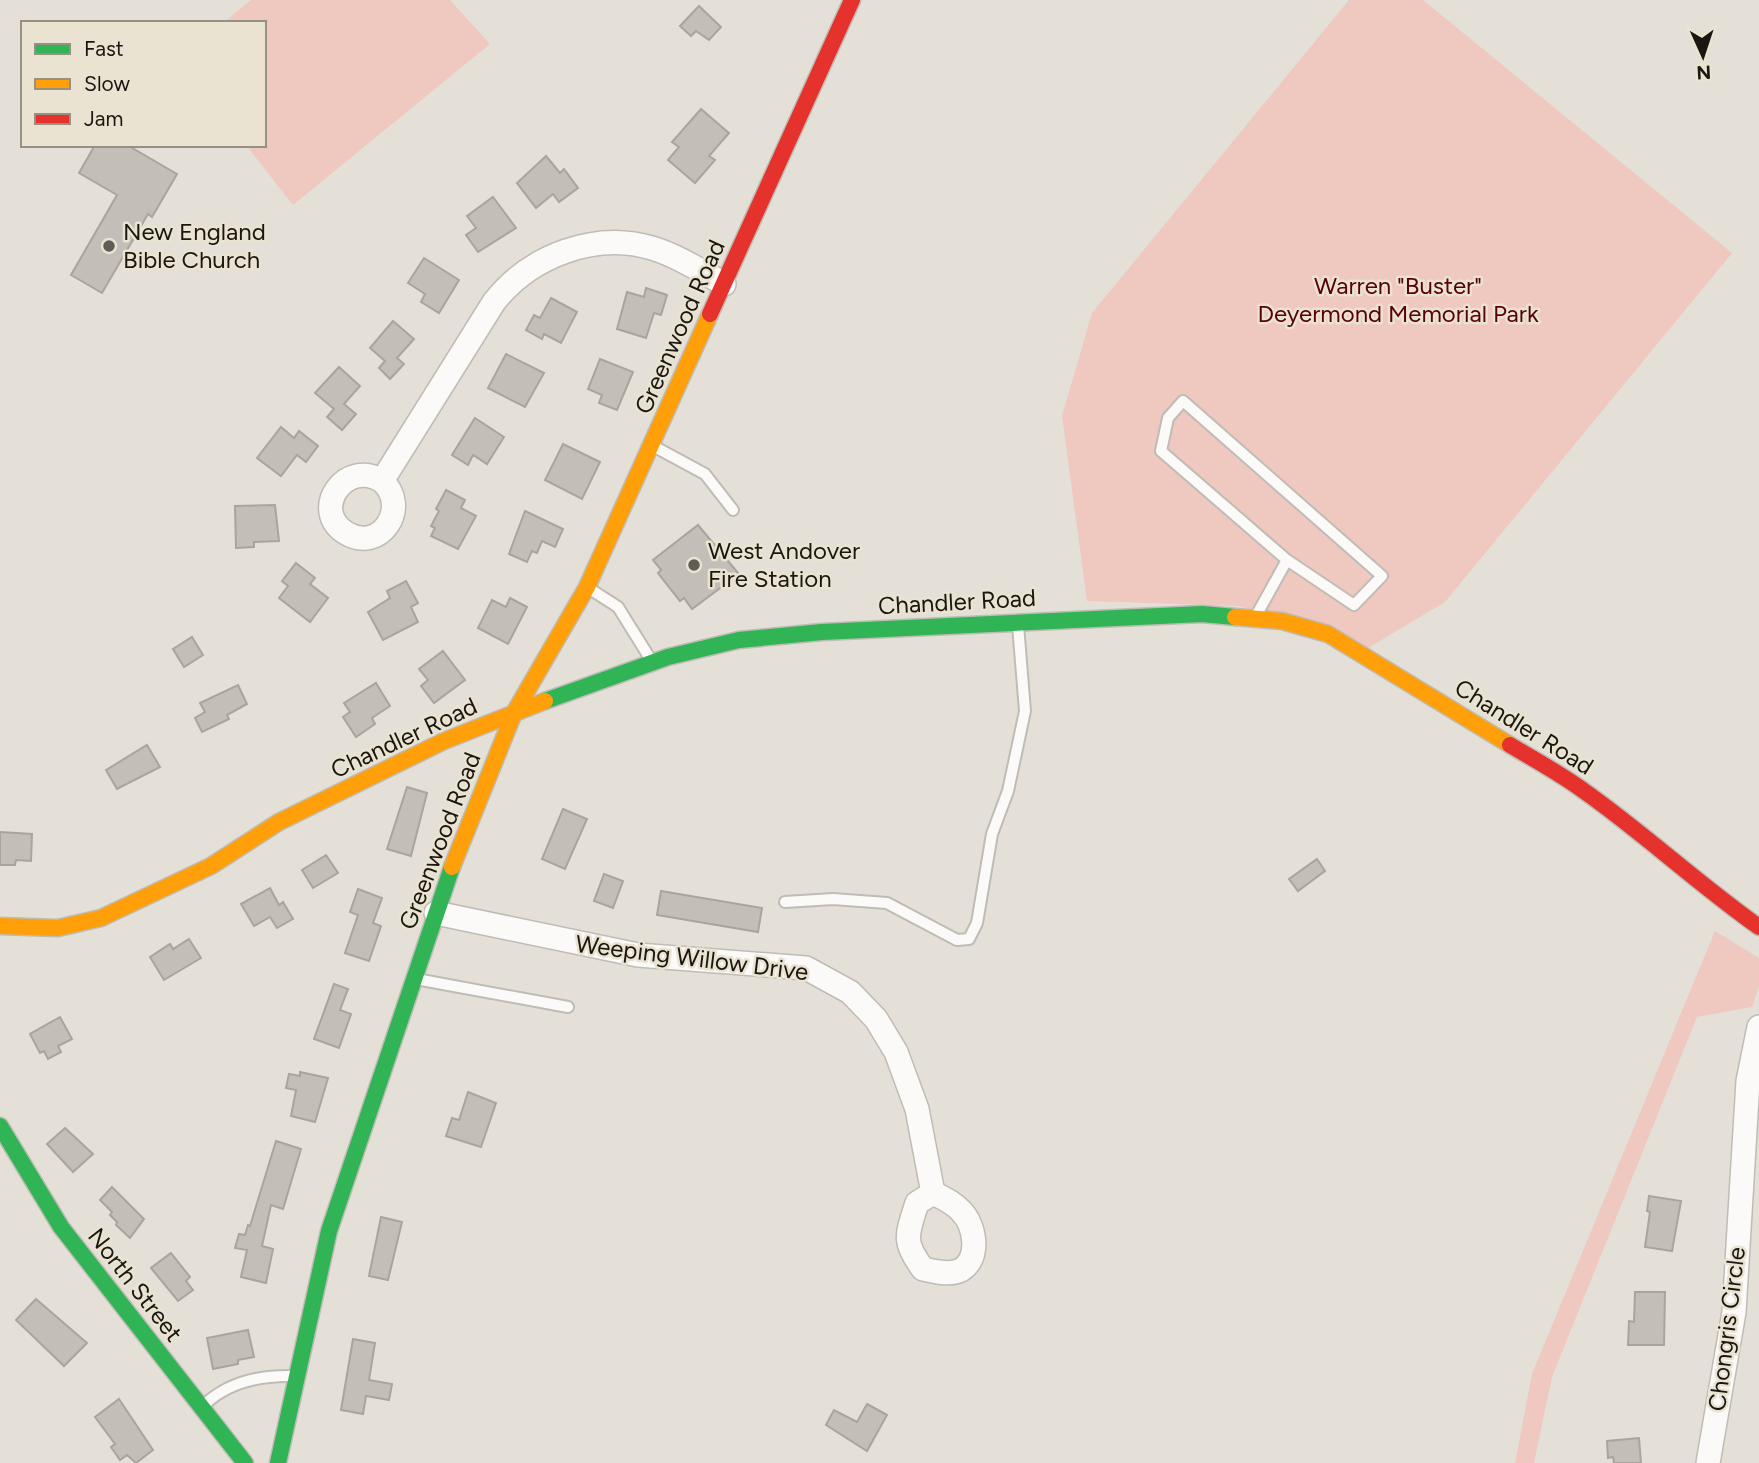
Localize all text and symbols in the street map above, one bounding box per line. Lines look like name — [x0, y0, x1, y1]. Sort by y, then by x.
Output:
legend — [21, 21, 266, 147]
north arrow — [1668, 21, 1738, 91]
text: Fast — [84, 36, 124, 61]
text: N — [1696, 61, 1712, 84]
text: Slow — [84, 71, 130, 96]
text: Jam — [84, 106, 123, 131]
place label: New England Bible Church — [123, 217, 266, 274]
street label: Greenwood Road — [628, 235, 731, 418]
marker: New England Bible Church — [101, 238, 117, 254]
park label: Warren "Buster" Deyermond Memorial Park — [1257, 271, 1539, 328]
place label: West Andover Fire Station — [708, 536, 860, 593]
marker: West Andover Fire Station — [686, 557, 702, 573]
street label: Chandler Road — [877, 583, 1037, 620]
street label: Chandler Road — [1450, 672, 1599, 781]
street label: Chandler Road — [326, 691, 482, 784]
street label: Greenwood Road — [392, 748, 487, 933]
street label: Weeping Willow Drive — [574, 929, 810, 986]
street label: North Street — [82, 1222, 189, 1347]
street label: Chongris Circle — [1702, 1245, 1751, 1413]

